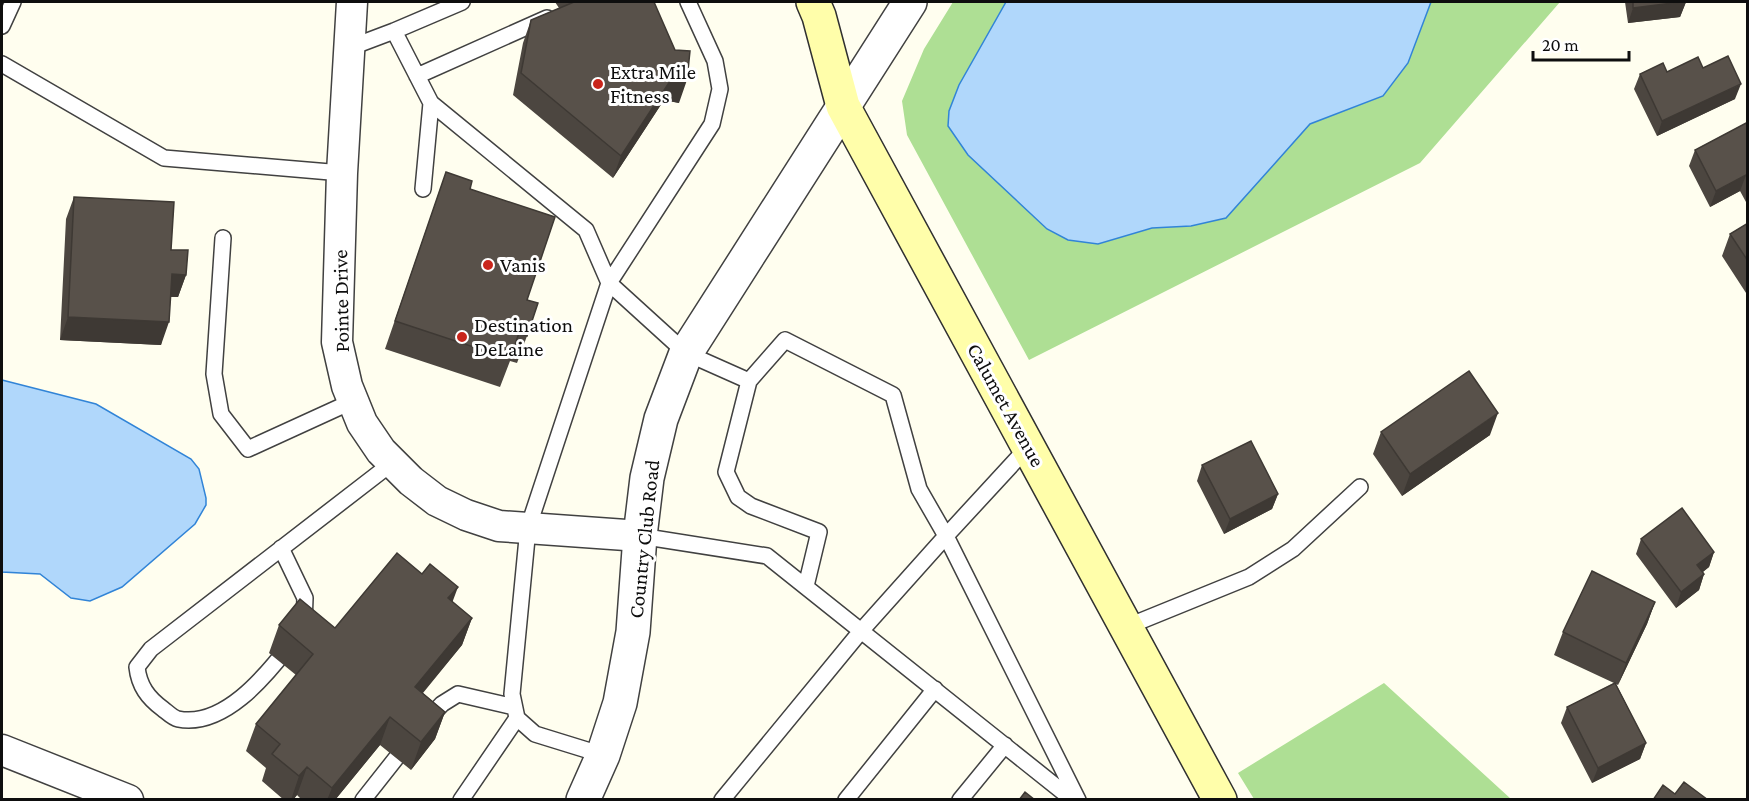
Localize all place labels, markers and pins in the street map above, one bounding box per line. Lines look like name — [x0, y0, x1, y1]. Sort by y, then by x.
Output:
place label: Extra Mile Fitness — [610, 60, 696, 108]
marker: Extra Mile Fitness — [591, 77, 605, 91]
place label: Vanis — [500, 253, 546, 277]
marker: Vanis — [481, 258, 495, 272]
place label: Destination DeLaine — [474, 313, 573, 361]
marker: Destination DeLaine — [455, 330, 469, 344]

